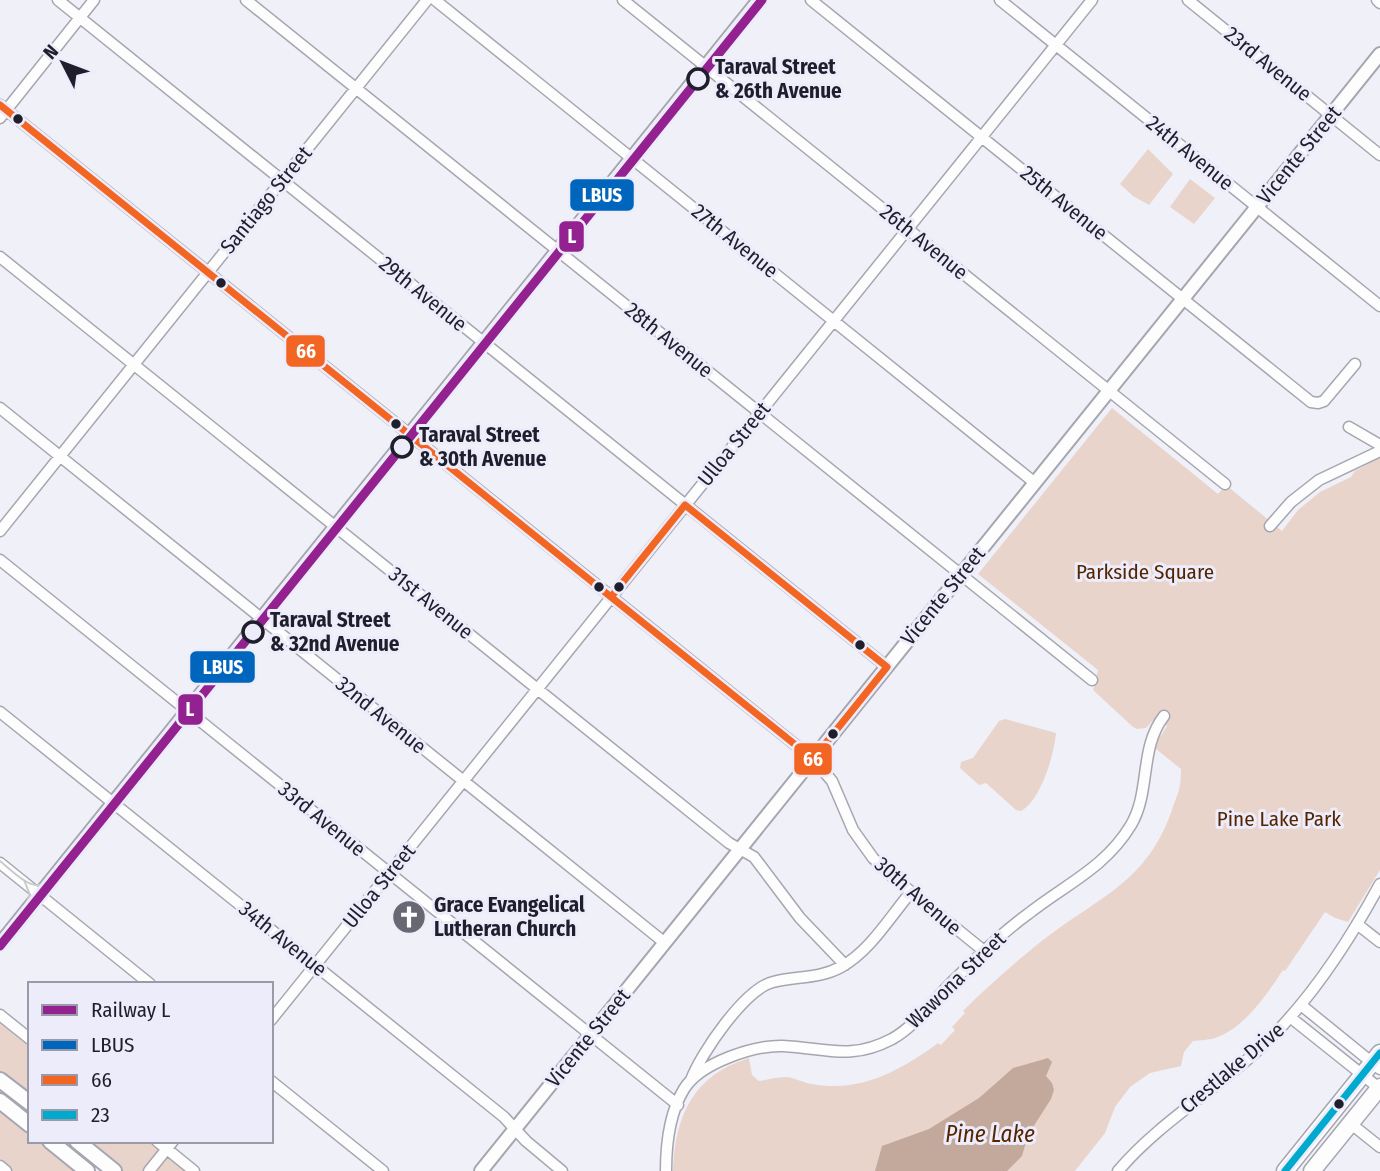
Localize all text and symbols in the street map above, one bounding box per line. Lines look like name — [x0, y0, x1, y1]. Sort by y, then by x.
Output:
street label: 23rd Avenue — [1219, 21, 1317, 107]
north arrow — [28, 28, 98, 98]
text: N — [38, 40, 63, 64]
place label: Taraval Street & 26th Avenue — [715, 54, 842, 104]
marker: Taraval Street & 26th Avenue — [687, 68, 709, 90]
street label: Vicente Street — [1251, 100, 1347, 210]
street label: 24th Avenue — [1141, 110, 1239, 196]
unlabelled marker — [11, 112, 25, 126]
street label: Santiago Street — [215, 141, 317, 259]
street label: 25th Avenue — [1015, 160, 1113, 246]
line badge: LBUS — [569, 178, 635, 212]
text: LBUS — [582, 184, 622, 207]
street label: 27th Avenue — [687, 198, 783, 284]
street label: 26th Avenue — [875, 199, 973, 285]
line badge: L — [558, 220, 585, 253]
text: L — [568, 225, 577, 248]
street label: 29th Avenue — [374, 251, 472, 337]
unlabelled marker — [214, 276, 228, 290]
street label: 28th Avenue — [620, 297, 718, 383]
line badge: 66 — [285, 334, 326, 368]
text: 66 — [296, 340, 316, 363]
street label: Ulloa Street — [692, 396, 776, 491]
unlabelled marker — [389, 417, 403, 431]
place label: Taraval Street & 30th Avenue — [419, 422, 547, 472]
marker: Taraval Street & 30th Avenue — [391, 436, 413, 458]
street label: Vicente Street — [895, 541, 991, 651]
park label: Parkside Square — [1076, 559, 1214, 585]
street label: 31st Avenue — [384, 561, 478, 645]
unlabelled marker — [592, 580, 606, 594]
unlabelled marker — [612, 580, 626, 594]
place label: Taraval Street & 32nd Avenue — [270, 607, 400, 657]
marker: Taraval Street & 32nd Avenue — [242, 621, 264, 643]
unlabelled marker — [853, 638, 867, 652]
line badge: LBUS — [189, 650, 256, 684]
text: LBUS — [203, 656, 243, 679]
street label: 32nd Avenue — [330, 671, 432, 759]
line badge: L — [177, 693, 204, 726]
text: L — [186, 698, 195, 721]
unlabelled marker — [826, 727, 840, 741]
line badge: 66 — [793, 742, 833, 776]
text: 66 — [803, 748, 823, 771]
street label: 33rd Avenue — [273, 776, 371, 862]
park label: Pine Lake Park — [1217, 806, 1341, 832]
street label: Ulloa Street — [337, 838, 421, 933]
street label: 30th Avenue — [869, 851, 967, 941]
place label: Grace Evangelical Lutheran Church — [434, 892, 585, 942]
street label: 34th Avenue — [234, 896, 332, 982]
church icon: Grace Evangelical Lutheran Church — [390, 898, 428, 936]
street label: Wawona Street — [901, 926, 1011, 1034]
legend — [28, 982, 273, 1143]
street label: Vicente Street — [540, 983, 636, 1093]
text: Railway L — [91, 997, 171, 1023]
street label: Crestlake Drive — [1175, 1017, 1289, 1119]
text: LBUS — [91, 1032, 134, 1058]
text: 66 — [91, 1067, 112, 1093]
unlabelled marker — [1332, 1097, 1346, 1111]
text: 23 — [91, 1102, 110, 1128]
water label: Pine Lake — [945, 1120, 1035, 1148]

